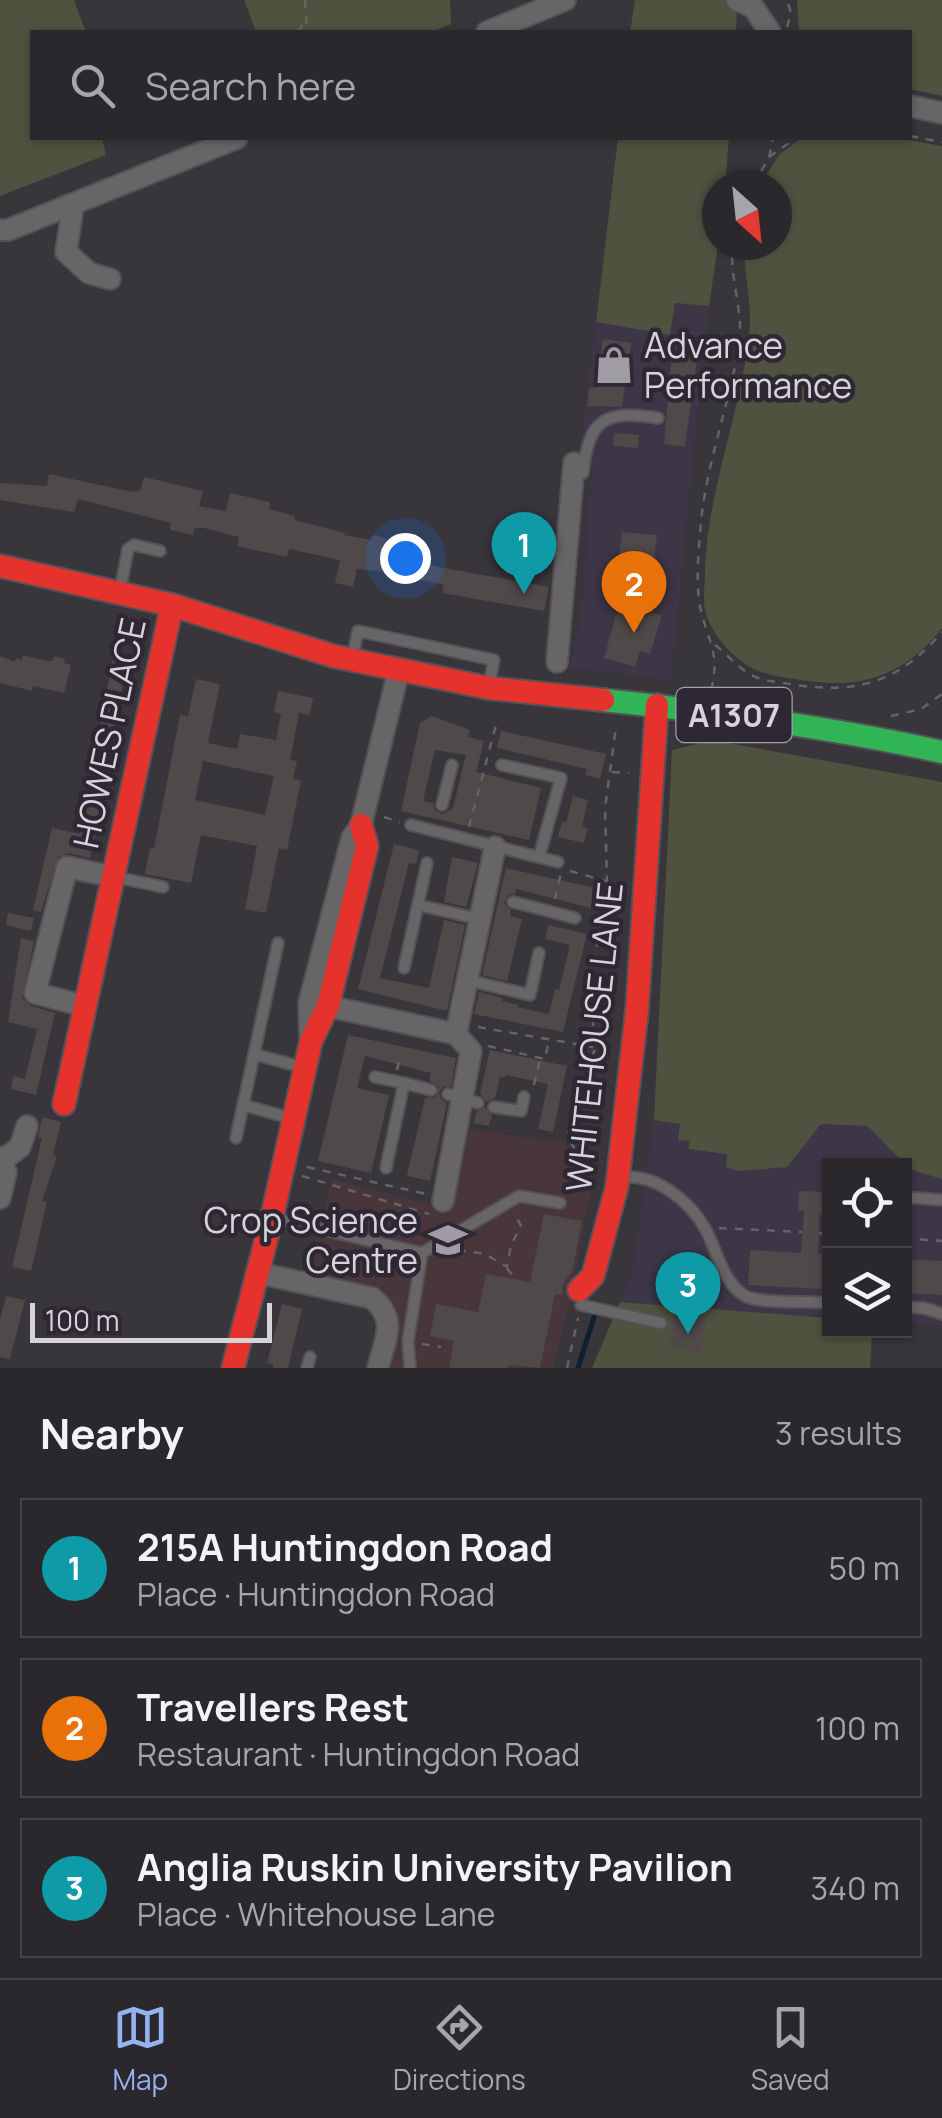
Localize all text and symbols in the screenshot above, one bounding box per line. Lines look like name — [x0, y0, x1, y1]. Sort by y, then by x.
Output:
search box — [30, 30, 912, 140]
icon: search — [65, 58, 120, 113]
text: Search here — [145, 59, 356, 111]
north arrow — [702, 170, 792, 260]
place label: Advance Performance — [644, 321, 852, 409]
shop icon: Advance Performance — [593, 344, 635, 386]
pin: 1 — [492, 512, 556, 594]
your location — [380, 533, 431, 584]
pin: 2 — [602, 550, 666, 633]
street label: HOWES PLACE — [61, 614, 157, 852]
road number: A1307 — [676, 688, 792, 742]
street label: WHITEHOUSE LANE — [554, 880, 634, 1194]
map controls — [822, 1158, 912, 1338]
button: locate — [822, 1158, 912, 1248]
place label: Crop Science Centre — [204, 1196, 418, 1284]
school or university icon: Crop Science Centre — [427, 1219, 469, 1261]
button: layers — [822, 1248, 912, 1338]
pin: 3 — [656, 1252, 720, 1334]
scale bar — [30, 1298, 272, 1342]
text: 100 m — [45, 1301, 119, 1339]
text: Nearby — [40, 1404, 184, 1462]
text: 3 results — [775, 1411, 902, 1455]
text: 215A Huntingdon Road — [137, 1520, 553, 1572]
text: 1 — [67, 1546, 82, 1590]
text: 50 m — [828, 1546, 900, 1590]
text: Place · Huntingdon Road — [137, 1572, 495, 1616]
text: Travellers Rest — [137, 1680, 409, 1732]
text: 2 — [65, 1706, 84, 1750]
text: 100 m — [815, 1706, 900, 1750]
text: Restaurant · Huntingdon Road — [137, 1732, 580, 1776]
text: Anglia Ruskin University Pavilion — [137, 1840, 733, 1892]
text: 3 — [65, 1866, 84, 1910]
text: 340 m — [810, 1866, 900, 1910]
text: Place · Whitehouse Lane — [137, 1892, 495, 1936]
tab: Map — [112, 2000, 168, 2098]
tab: Directions — [393, 2000, 526, 2098]
tab: Saved — [751, 2000, 830, 2098]

